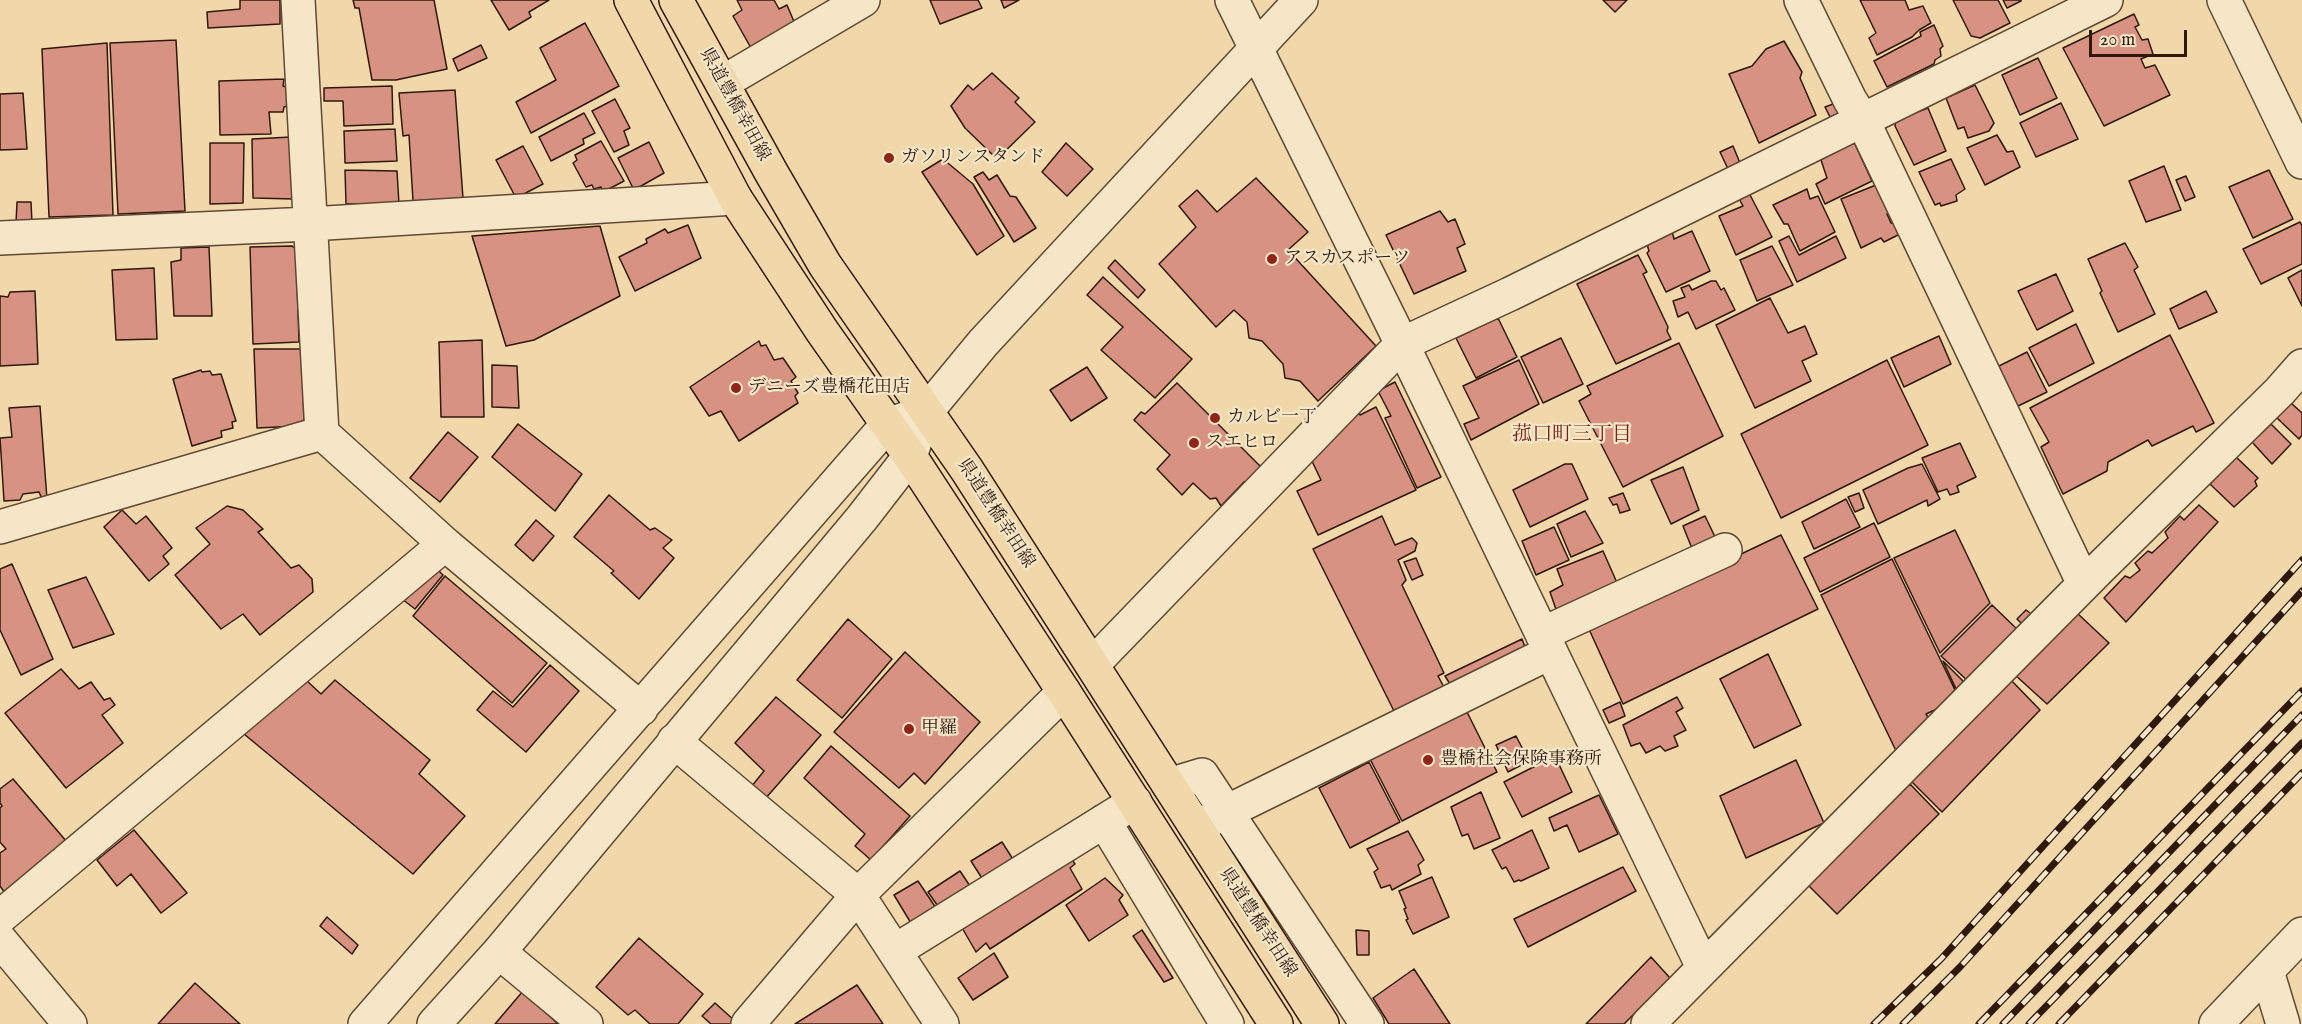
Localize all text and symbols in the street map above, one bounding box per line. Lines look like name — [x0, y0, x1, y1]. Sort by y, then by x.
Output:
scale bar — [2092, 18, 2190, 56]
text: 20 m — [2100, 29, 2135, 52]
street label: 県道豊橋幸田線 — [694, 45, 774, 165]
place label: ガソリンスタンド — [901, 147, 1045, 169]
marker: ガソリンスタンド — [882, 151, 896, 165]
place label: アスカスポーツ — [1284, 248, 1410, 270]
marker: アスカスポーツ — [1265, 252, 1279, 266]
place label: デニーズ豊橋花田店 — [748, 377, 910, 399]
marker: デニーズ豊橋花田店 — [729, 381, 743, 395]
place label: カルビ一丁 — [1227, 407, 1317, 429]
marker: カルビ一丁 — [1208, 411, 1222, 425]
district label: 菰口町三丁目 — [1512, 424, 1632, 448]
place label: スエヒロ — [1206, 432, 1278, 454]
marker: スエヒロ — [1187, 436, 1201, 450]
street label: 県道豊橋幸田線 — [952, 455, 1038, 573]
place label: 甲羅 — [921, 718, 957, 740]
marker: 甲羅 — [902, 722, 916, 736]
place label: 豊橋社会保険事務所 — [1440, 749, 1602, 771]
marker: 豊橋社会保険事務所 — [1421, 753, 1435, 767]
street label: 県道豊橋幸田線 — [1214, 864, 1300, 982]

